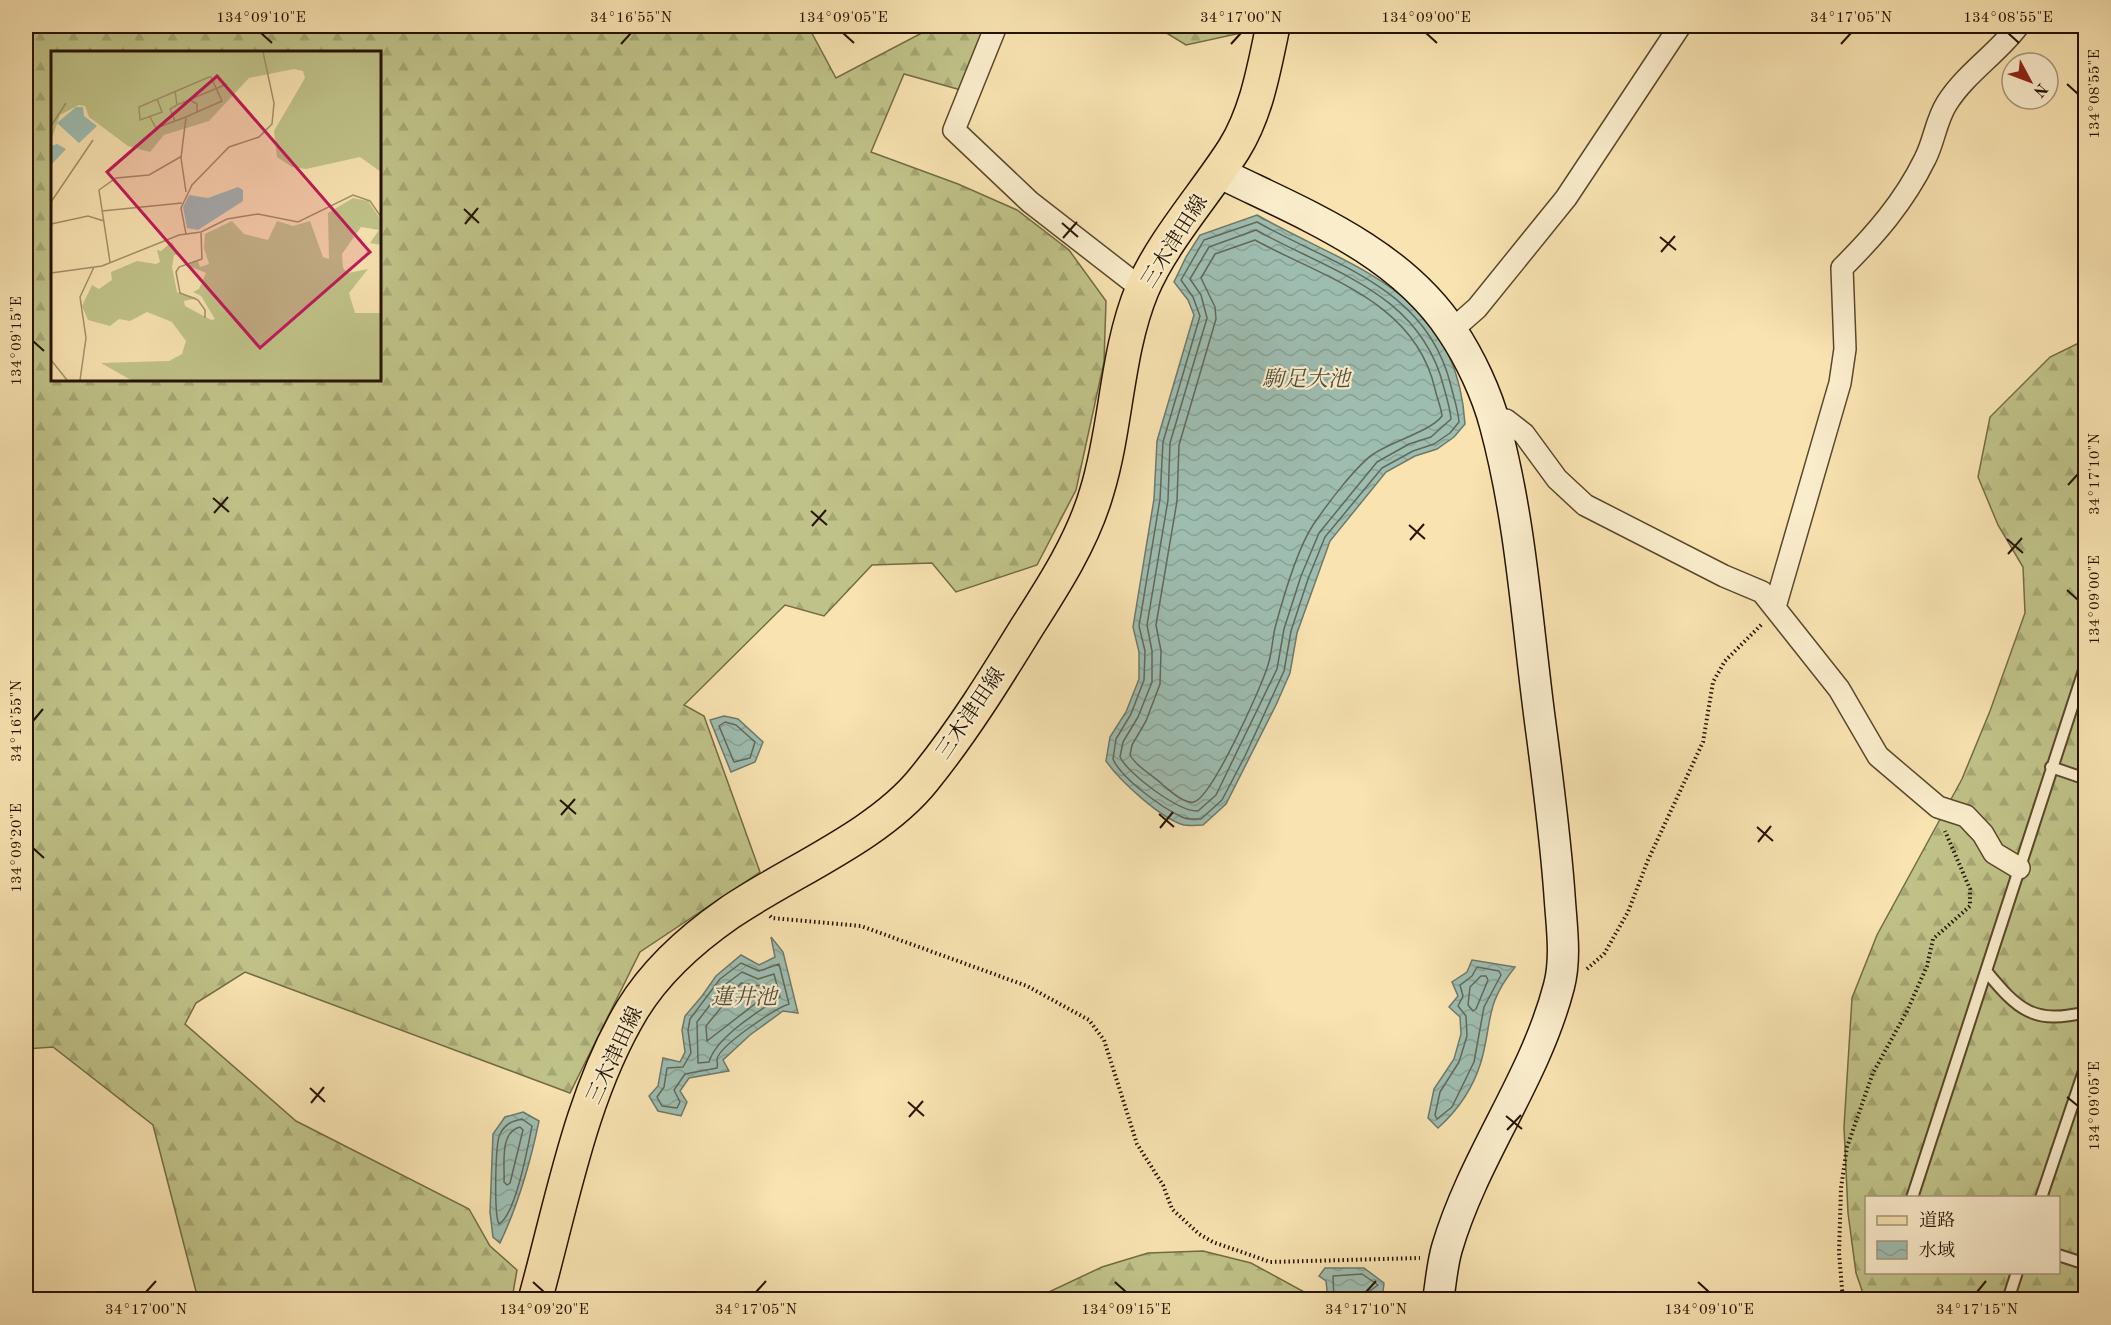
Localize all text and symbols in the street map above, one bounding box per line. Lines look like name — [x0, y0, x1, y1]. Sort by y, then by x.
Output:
text: 134°09'10"E — [216, 11, 306, 26]
text: 34°16'55"N — [590, 11, 672, 26]
text: 134°09'05"E — [798, 11, 888, 26]
text: 34°17'00"N — [1200, 11, 1282, 26]
text: 134°09'00"E — [1381, 11, 1471, 26]
text: 34°17'05"N — [1810, 11, 1892, 26]
text: 134°08'55"E — [1963, 11, 2053, 26]
text: 134°08'55"E — [2088, 49, 2103, 139]
inset map — [51, 51, 381, 381]
north arrow — [2000, 51, 2060, 111]
text: N — [2029, 80, 2050, 100]
street label: 三木津田線 — [1137, 191, 1212, 292]
text: 134°09'15"E — [10, 296, 25, 386]
water label: 駒足大池 — [1262, 367, 1353, 391]
text: 34°17'10"N — [2088, 433, 2103, 515]
text: 134°09'00"E — [2088, 555, 2103, 645]
street label: 三木津田線 — [932, 663, 1009, 763]
text: 34°16'55"N — [10, 680, 25, 762]
text: 134°09'20"E — [10, 803, 25, 893]
water label: 蓮井池 — [711, 985, 780, 1009]
street label: 三木津田線 — [582, 1003, 647, 1108]
text: 134°09'05"E — [2088, 1061, 2103, 1151]
legend — [1865, 1196, 2060, 1274]
text: 道路 — [1919, 1210, 1955, 1230]
text: 水域 — [1919, 1240, 1955, 1260]
text: 34°17'00"N — [105, 1303, 187, 1318]
text: 134°09'20"E — [499, 1303, 589, 1318]
text: 34°17'05"N — [715, 1303, 797, 1318]
text: 134°09'15"E — [1081, 1303, 1171, 1318]
text: 34°17'10"N — [1325, 1303, 1407, 1318]
text: 134°09'10"E — [1664, 1303, 1754, 1318]
text: 34°17'15"N — [1936, 1303, 2018, 1318]

